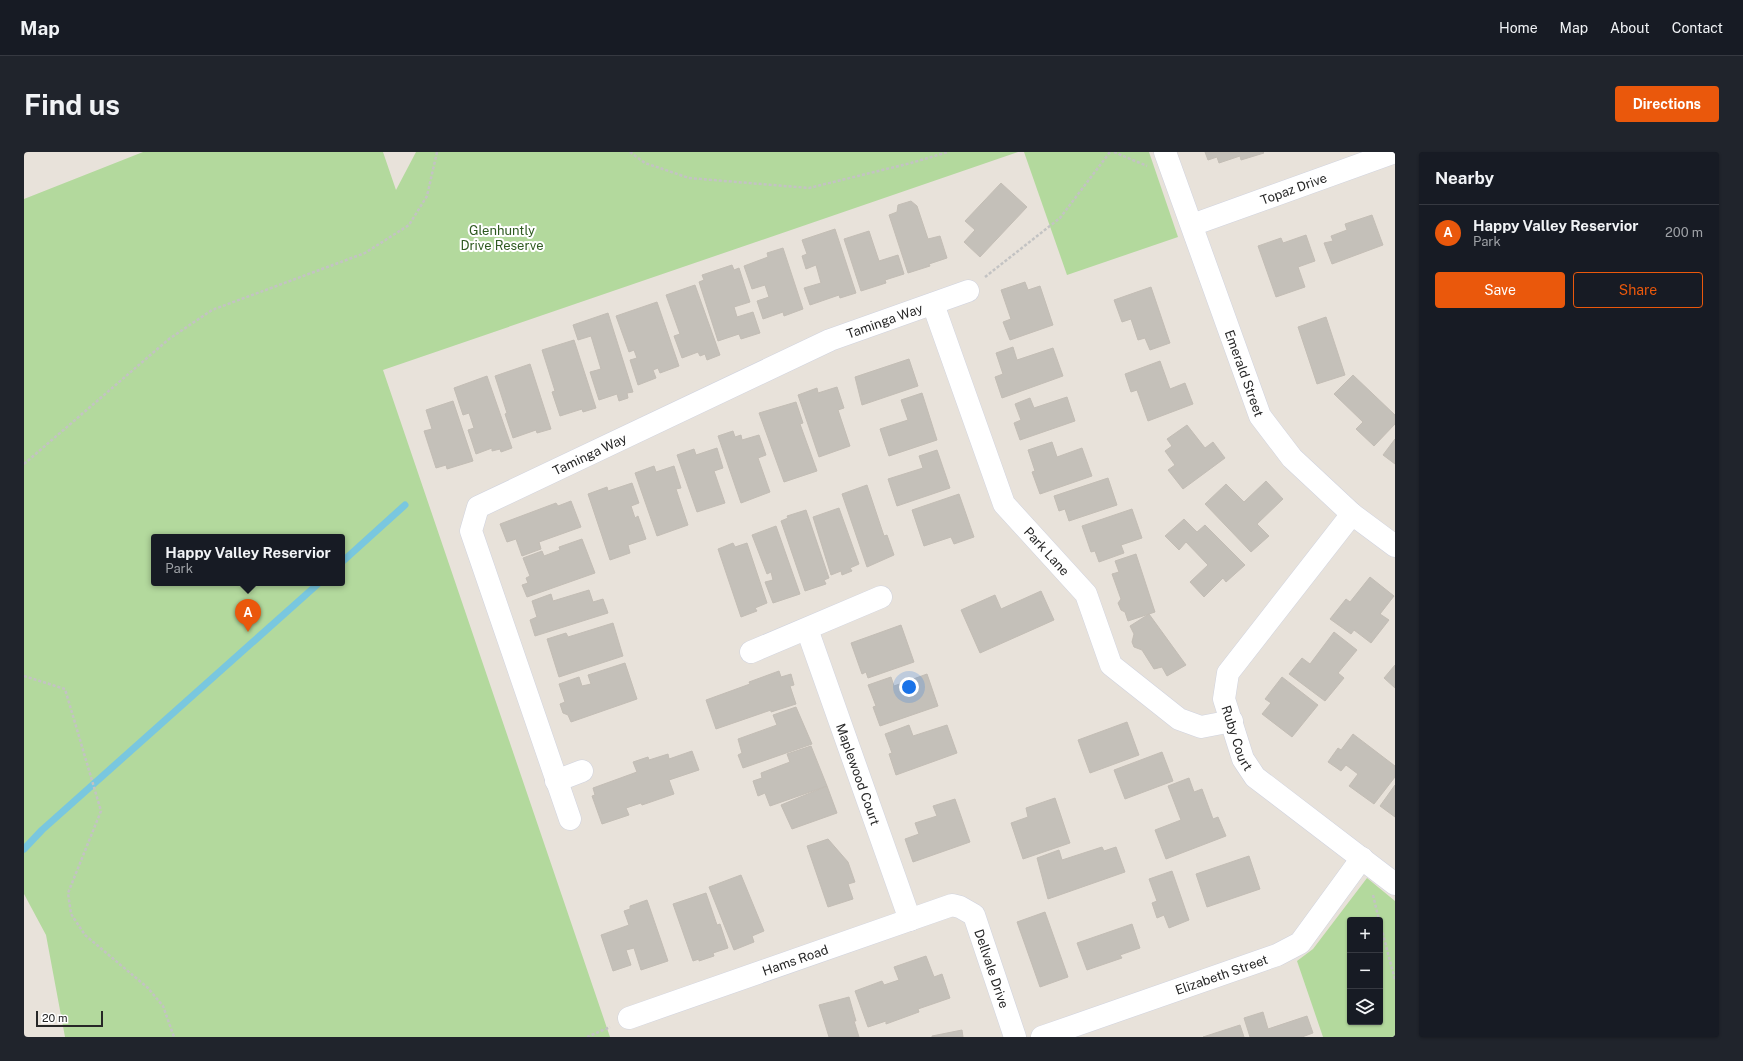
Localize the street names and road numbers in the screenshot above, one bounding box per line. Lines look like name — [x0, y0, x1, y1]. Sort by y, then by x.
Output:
street label: Topaz Drive — [1258, 170, 1329, 207]
street label: Taminga Way — [844, 300, 925, 341]
street label: Emerald Street — [1222, 328, 1267, 419]
street label: Taminga Way — [550, 430, 629, 478]
street label: Park Lane — [1021, 524, 1073, 578]
street label: Ruby Court — [1219, 703, 1256, 773]
street label: Maplewood Court — [833, 721, 883, 827]
street label: Dellvale Drive — [972, 927, 1012, 1010]
street label: Hams Road — [760, 941, 830, 978]
street label: Elizabeth Street — [1173, 951, 1270, 997]

